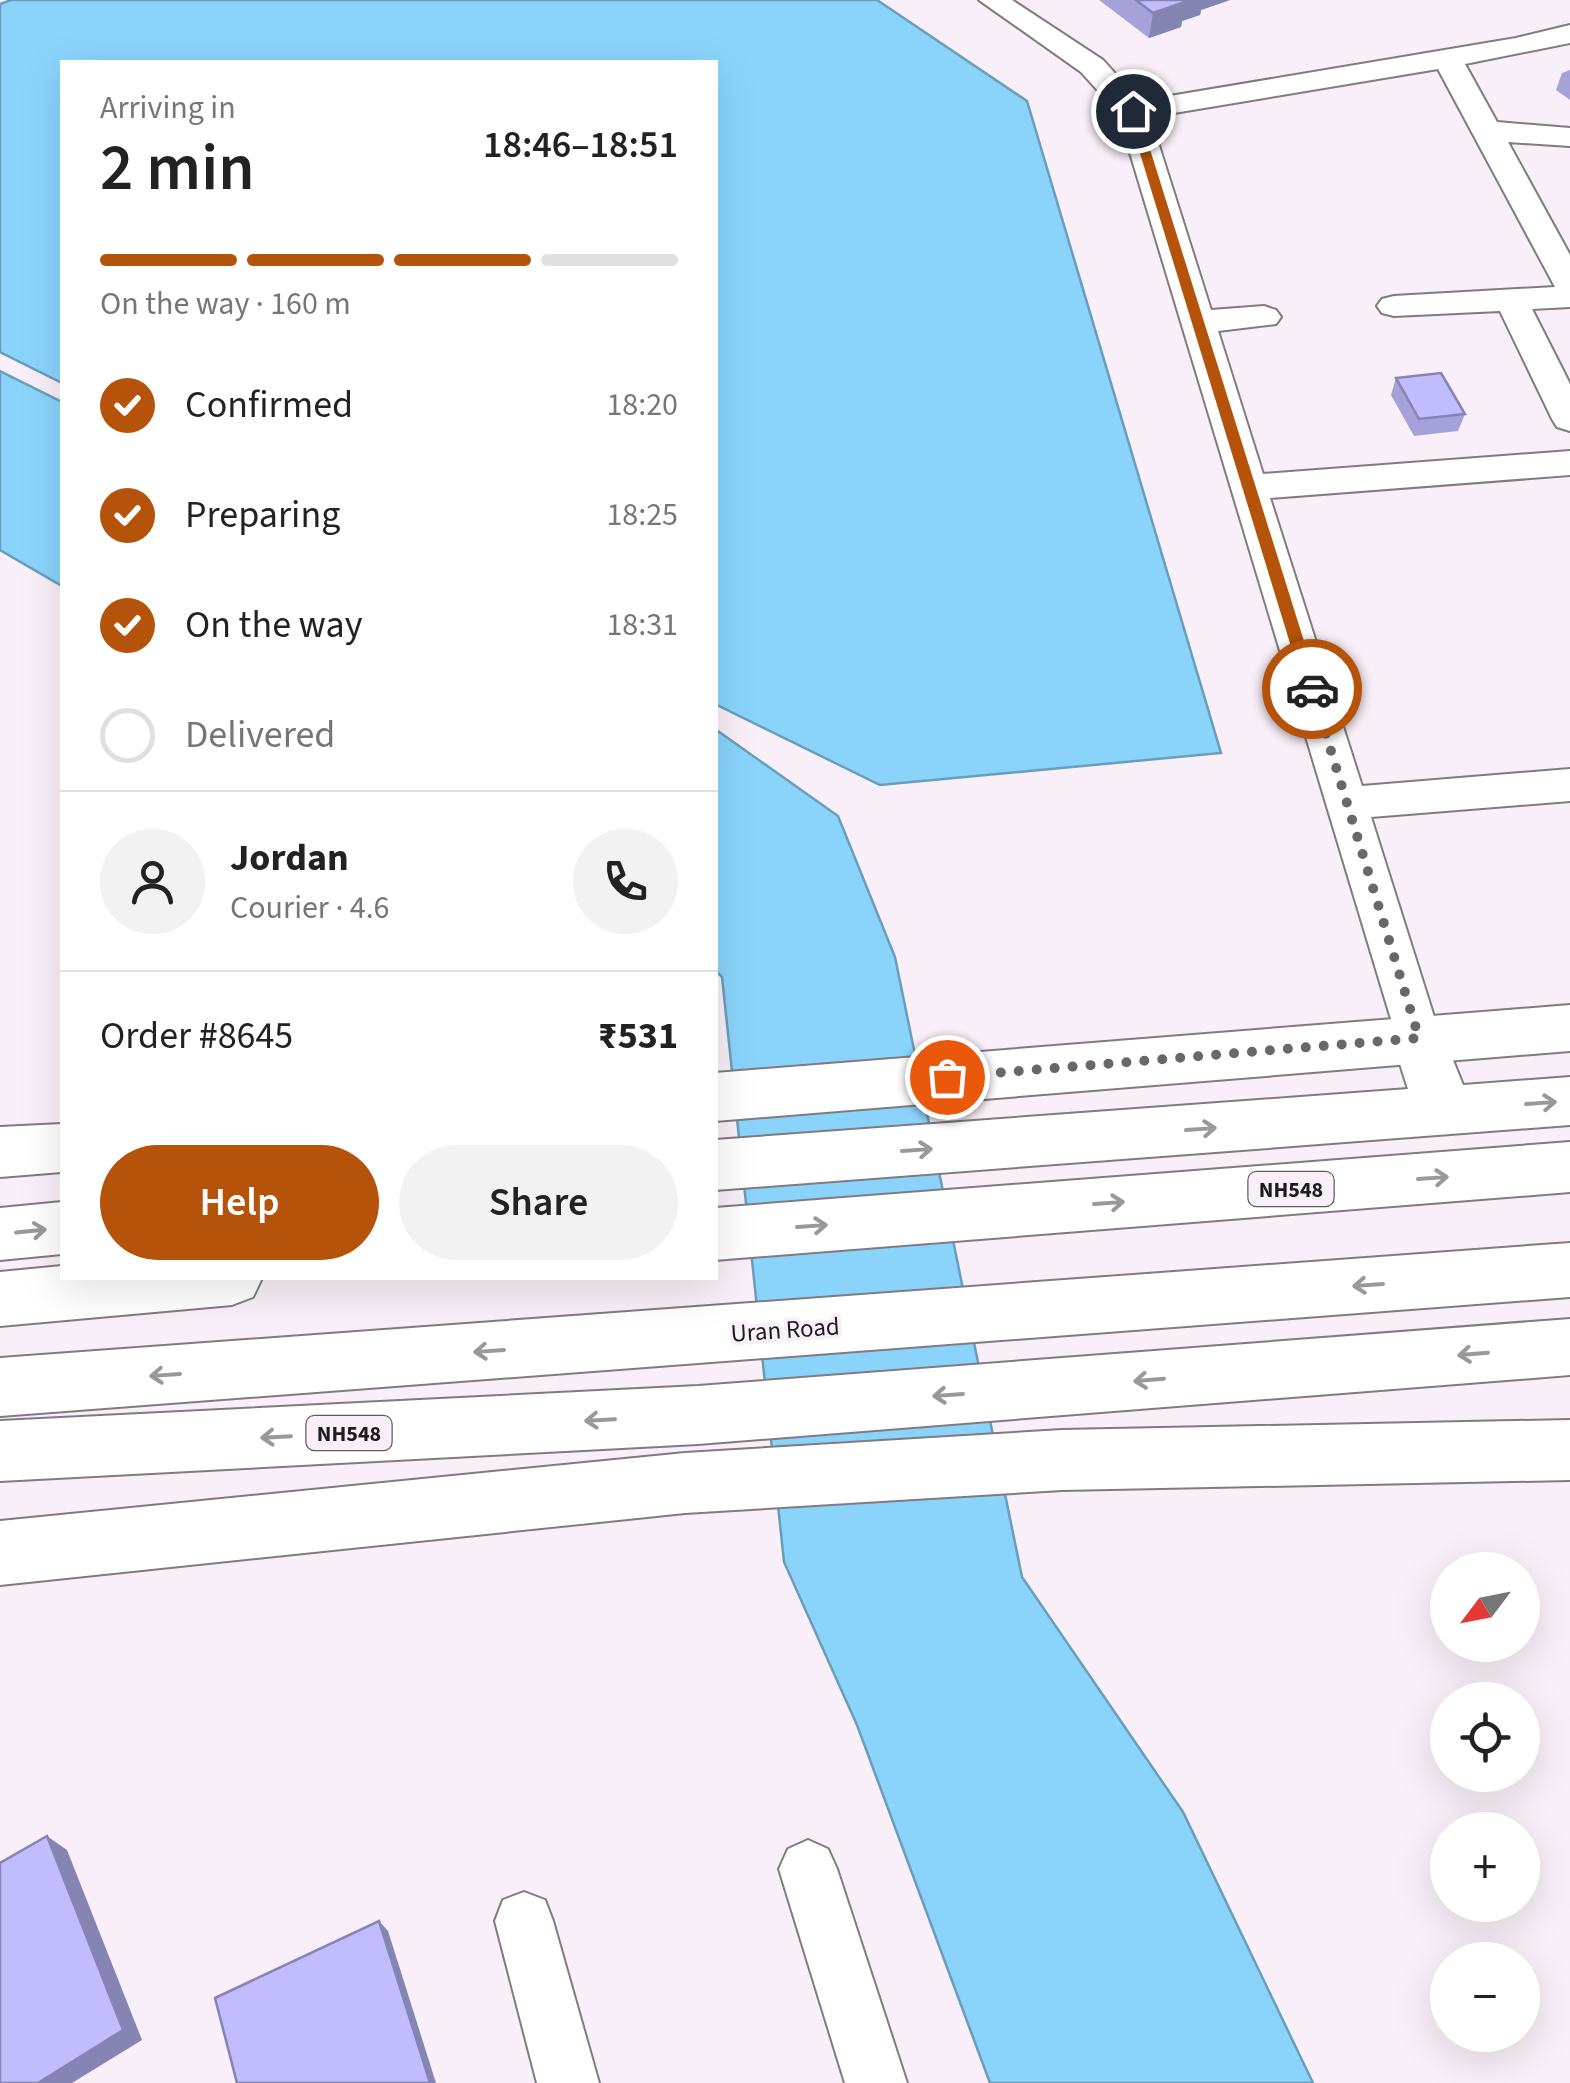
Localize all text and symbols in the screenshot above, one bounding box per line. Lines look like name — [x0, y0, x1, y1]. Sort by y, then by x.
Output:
pin — [1091, 69, 1176, 154]
icon: home — [1106, 84, 1161, 139]
text: Arriving in — [100, 85, 236, 131]
text: 18:46–18:51 — [483, 118, 678, 172]
text: 2 min — [100, 122, 255, 215]
text: On the way · 160 m — [100, 281, 351, 327]
icon: check — [100, 378, 155, 433]
text: Confirmed — [185, 378, 353, 432]
text: 18:20 — [606, 382, 678, 428]
icon: check — [100, 488, 155, 543]
text: Preparing — [185, 488, 340, 542]
text: 18:25 — [606, 492, 678, 538]
icon: check — [100, 598, 155, 653]
text: On the way — [185, 598, 362, 652]
text: 18:31 — [606, 602, 678, 648]
courier — [1262, 639, 1362, 739]
icon: car — [1285, 662, 1340, 717]
text: Delivered — [185, 708, 335, 762]
button: person — [100, 829, 205, 934]
button: phone — [573, 829, 678, 934]
text: Jordan — [230, 831, 349, 885]
text: Courier · 4.6 — [230, 885, 390, 931]
text: Order #8645 — [100, 1009, 293, 1063]
text: ₹531 — [598, 1009, 678, 1063]
pin — [905, 1035, 990, 1120]
icon: bag — [920, 1050, 975, 1105]
one-way arrow — [1525, 1093, 1557, 1112]
one-way arrow — [1184, 1119, 1216, 1138]
one-way arrow — [900, 1140, 932, 1159]
button: Help — [100, 1145, 379, 1260]
button: Share — [399, 1145, 678, 1260]
one-way arrow — [1416, 1168, 1448, 1187]
road number: NH548 — [1248, 1172, 1334, 1206]
one-way arrow — [1092, 1194, 1124, 1213]
one-way arrow — [796, 1217, 828, 1236]
one-way arrow — [15, 1221, 47, 1240]
one-way arrow — [1353, 1275, 1385, 1294]
street label: Uran Road — [729, 1308, 841, 1352]
one-way arrow — [474, 1342, 506, 1361]
one-way arrow — [1457, 1345, 1489, 1364]
one-way arrow — [150, 1365, 182, 1384]
one-way arrow — [1133, 1370, 1165, 1389]
one-way arrow — [933, 1386, 965, 1405]
one-way arrow — [585, 1411, 617, 1430]
road number: NH548 — [306, 1416, 392, 1450]
one-way arrow — [260, 1428, 292, 1447]
north arrow — [1430, 1552, 1540, 1662]
map controls — [1430, 1552, 1540, 2052]
button: locate — [1430, 1682, 1540, 1792]
button: + — [1430, 1812, 1540, 1922]
button: − — [1430, 1942, 1540, 2052]

